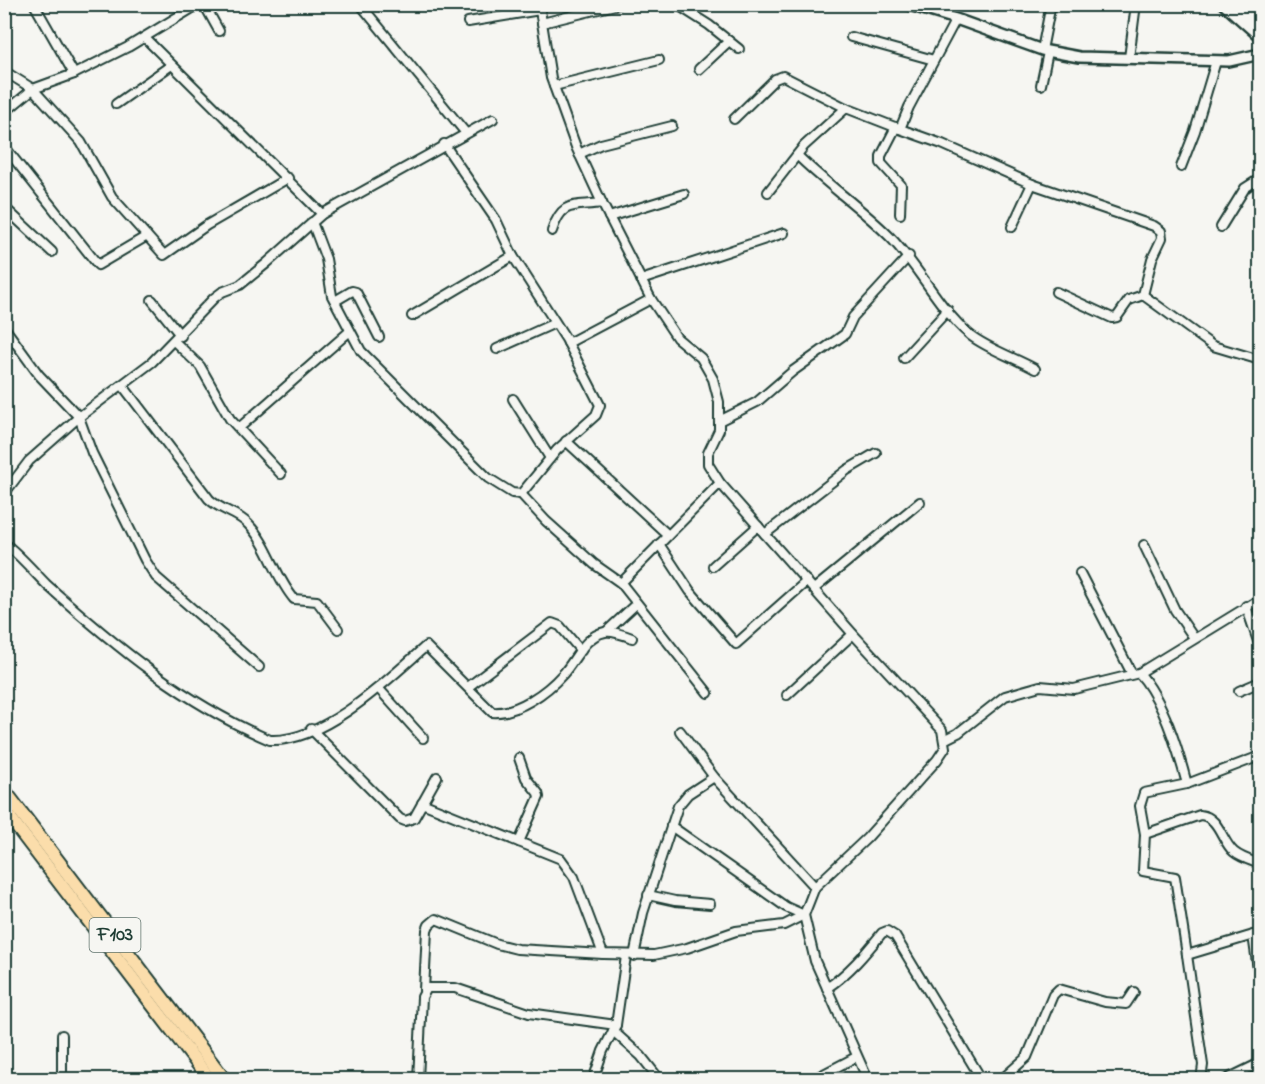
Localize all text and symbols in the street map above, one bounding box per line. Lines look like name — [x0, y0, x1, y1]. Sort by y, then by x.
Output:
road number: F103 — [90, 918, 140, 952]

